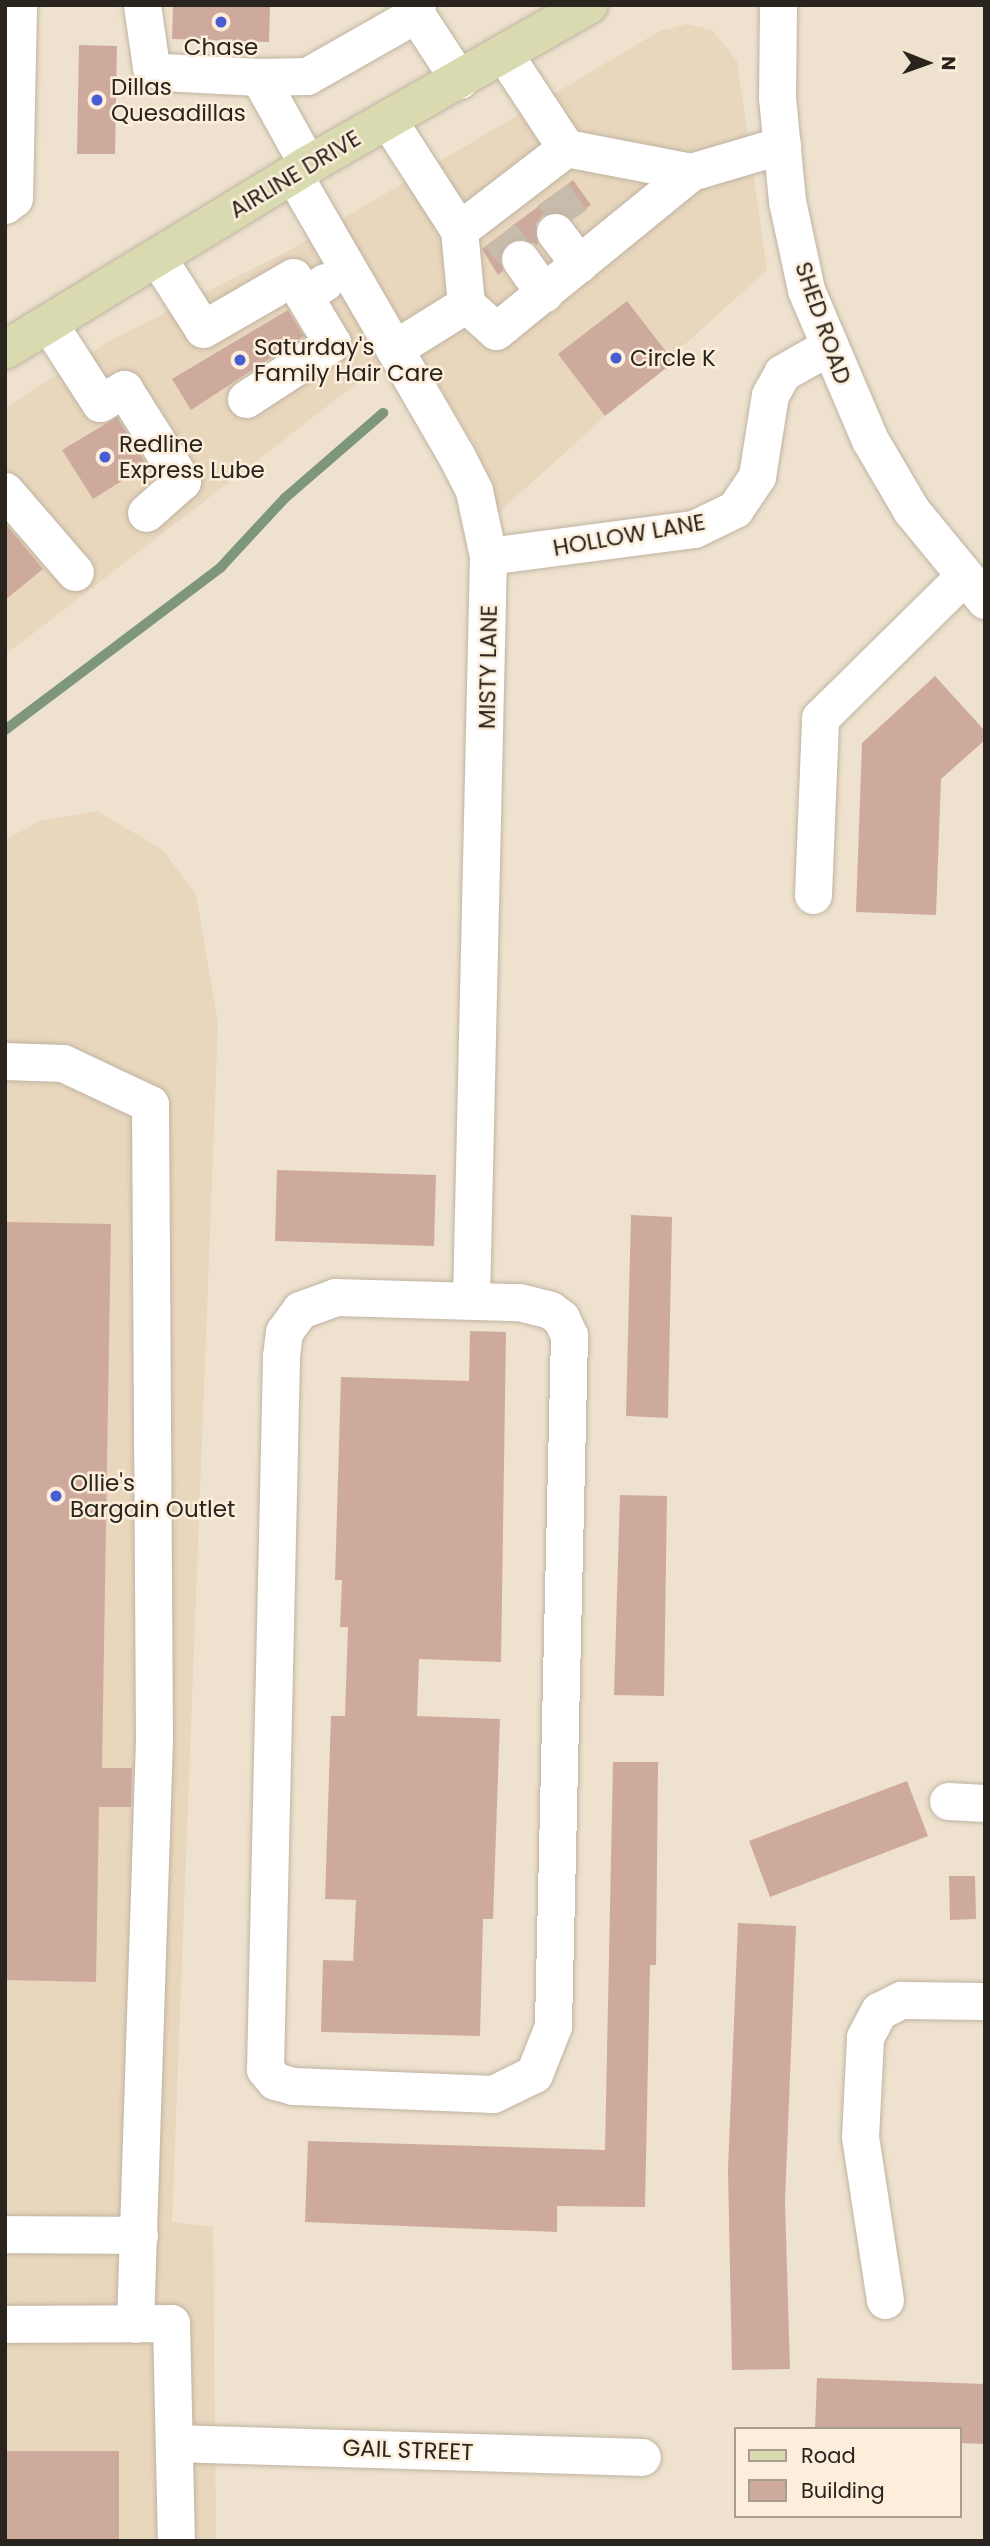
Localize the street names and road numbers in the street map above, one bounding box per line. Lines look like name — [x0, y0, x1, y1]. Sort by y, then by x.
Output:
street label: AIRLINE DRIVE — [224, 124, 366, 224]
street label: SHED ROAD — [789, 258, 857, 388]
street label: HOLLOW LANE — [551, 508, 707, 562]
street label: MISTY LANE — [473, 605, 503, 729]
street label: GAIL STREET — [342, 2434, 474, 2466]

